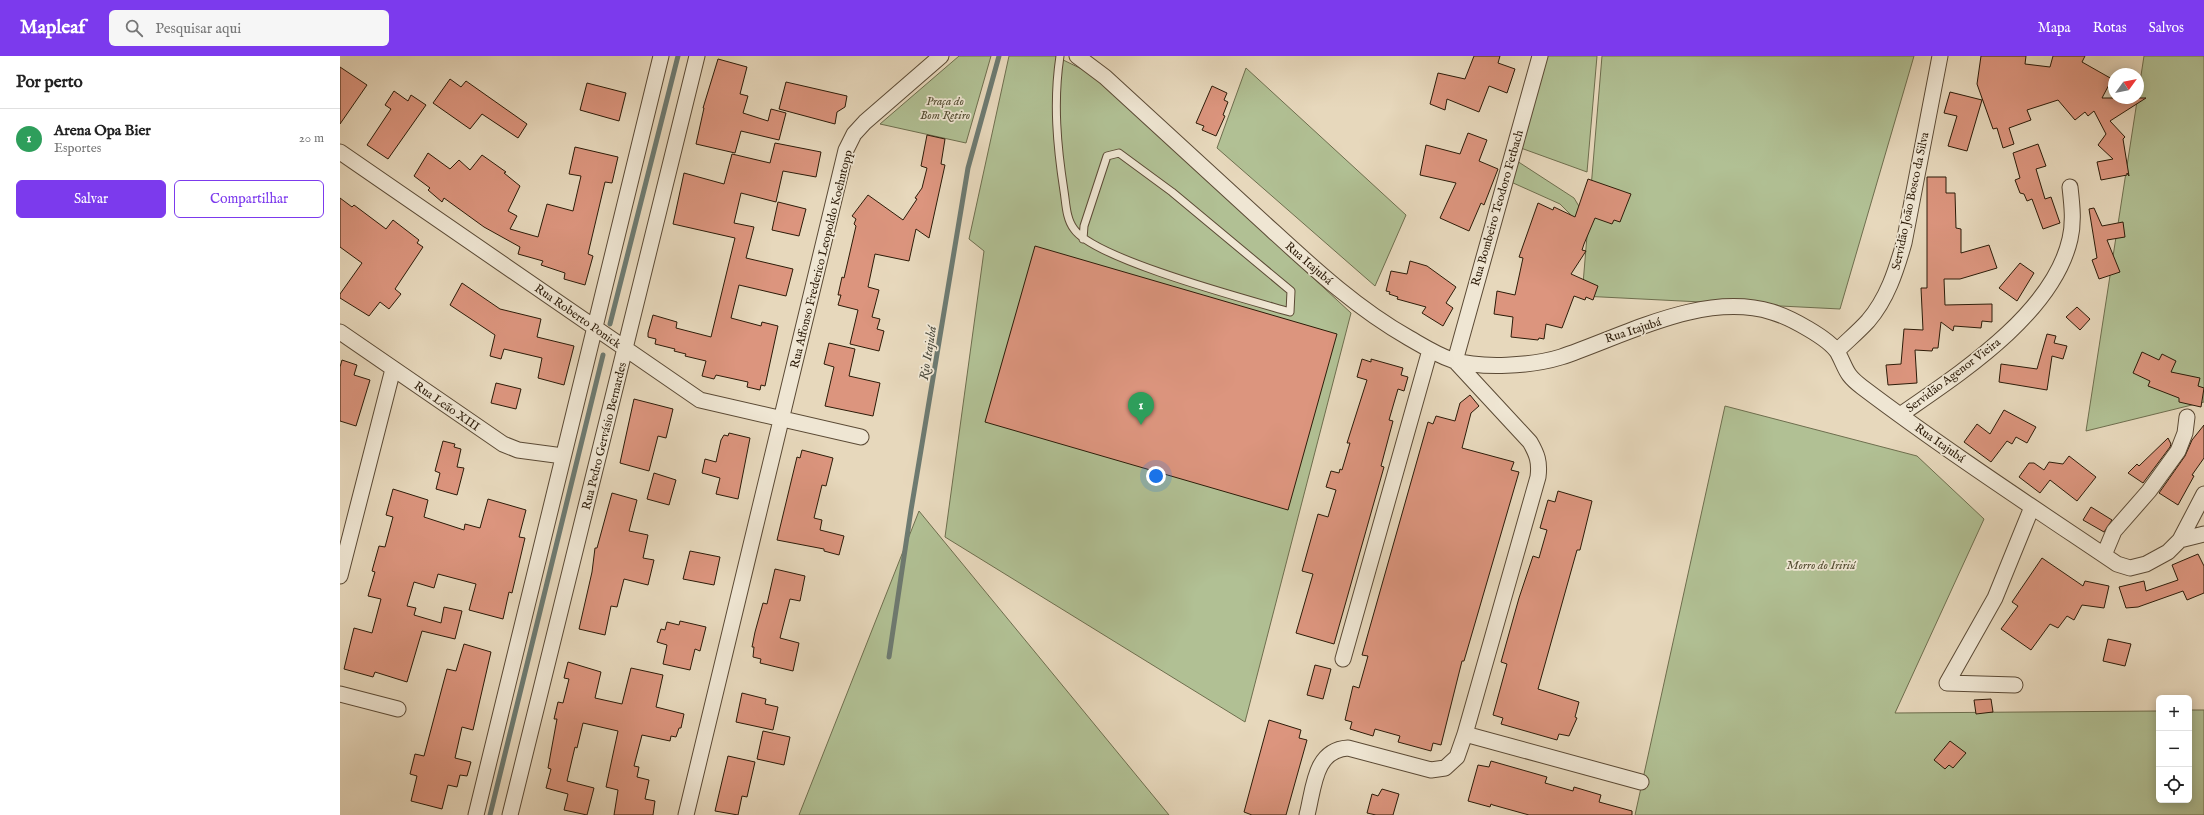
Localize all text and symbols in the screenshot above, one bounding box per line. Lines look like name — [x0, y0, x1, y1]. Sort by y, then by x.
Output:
search box — [109, 10, 389, 46]
text: Mapleaf — [20, 16, 85, 40]
icon: search — [123, 17, 145, 39]
text: Pesquisar aqui — [155, 19, 241, 38]
text: Mapa — [2038, 19, 2071, 37]
text: Rotas — [2093, 19, 2127, 37]
text: Salvos — [2149, 19, 2184, 37]
north arrow — [2108, 68, 2144, 104]
text: Por perto — [16, 72, 83, 93]
park label: Praça do Bom Retiro — [920, 94, 970, 123]
text: Arena Opa Bier — [54, 121, 151, 140]
street label: Rua Bombeiro Teodoro Fetbach — [1468, 128, 1527, 288]
text: 1 — [27, 130, 31, 147]
text: 20 m — [299, 130, 324, 147]
street label: Servidão João Bosco da Silva — [1889, 130, 1934, 272]
text: Esportes — [54, 140, 101, 157]
street label: Rua Affonso Frederico Leopoldo Koehntopp — [787, 148, 857, 370]
button: Salvar — [16, 180, 166, 218]
button: Compartilhar — [174, 180, 324, 218]
street label: Rua Itajubá — [1282, 239, 1336, 289]
street label: Rua Roberto Ponick — [531, 281, 624, 352]
street label: Rua Itajubá — [1603, 314, 1664, 347]
water label: Rio Itajubá — [916, 324, 941, 382]
street label: Servidão Agenor Vieira — [1903, 334, 2004, 416]
street label: Rua Pedro Gervásio Bernardes — [579, 361, 630, 511]
street label: Rua Leão XIII — [411, 378, 482, 435]
pin: 1 — [1128, 392, 1154, 425]
street label: Rua Itajubá — [1912, 421, 1968, 467]
your location — [1146, 466, 1166, 486]
park label: Morro do Iririú — [1787, 558, 1857, 573]
map controls — [2156, 695, 2192, 803]
button: + — [2156, 695, 2192, 731]
button: − — [2156, 731, 2192, 767]
button: locate — [2156, 767, 2192, 803]

